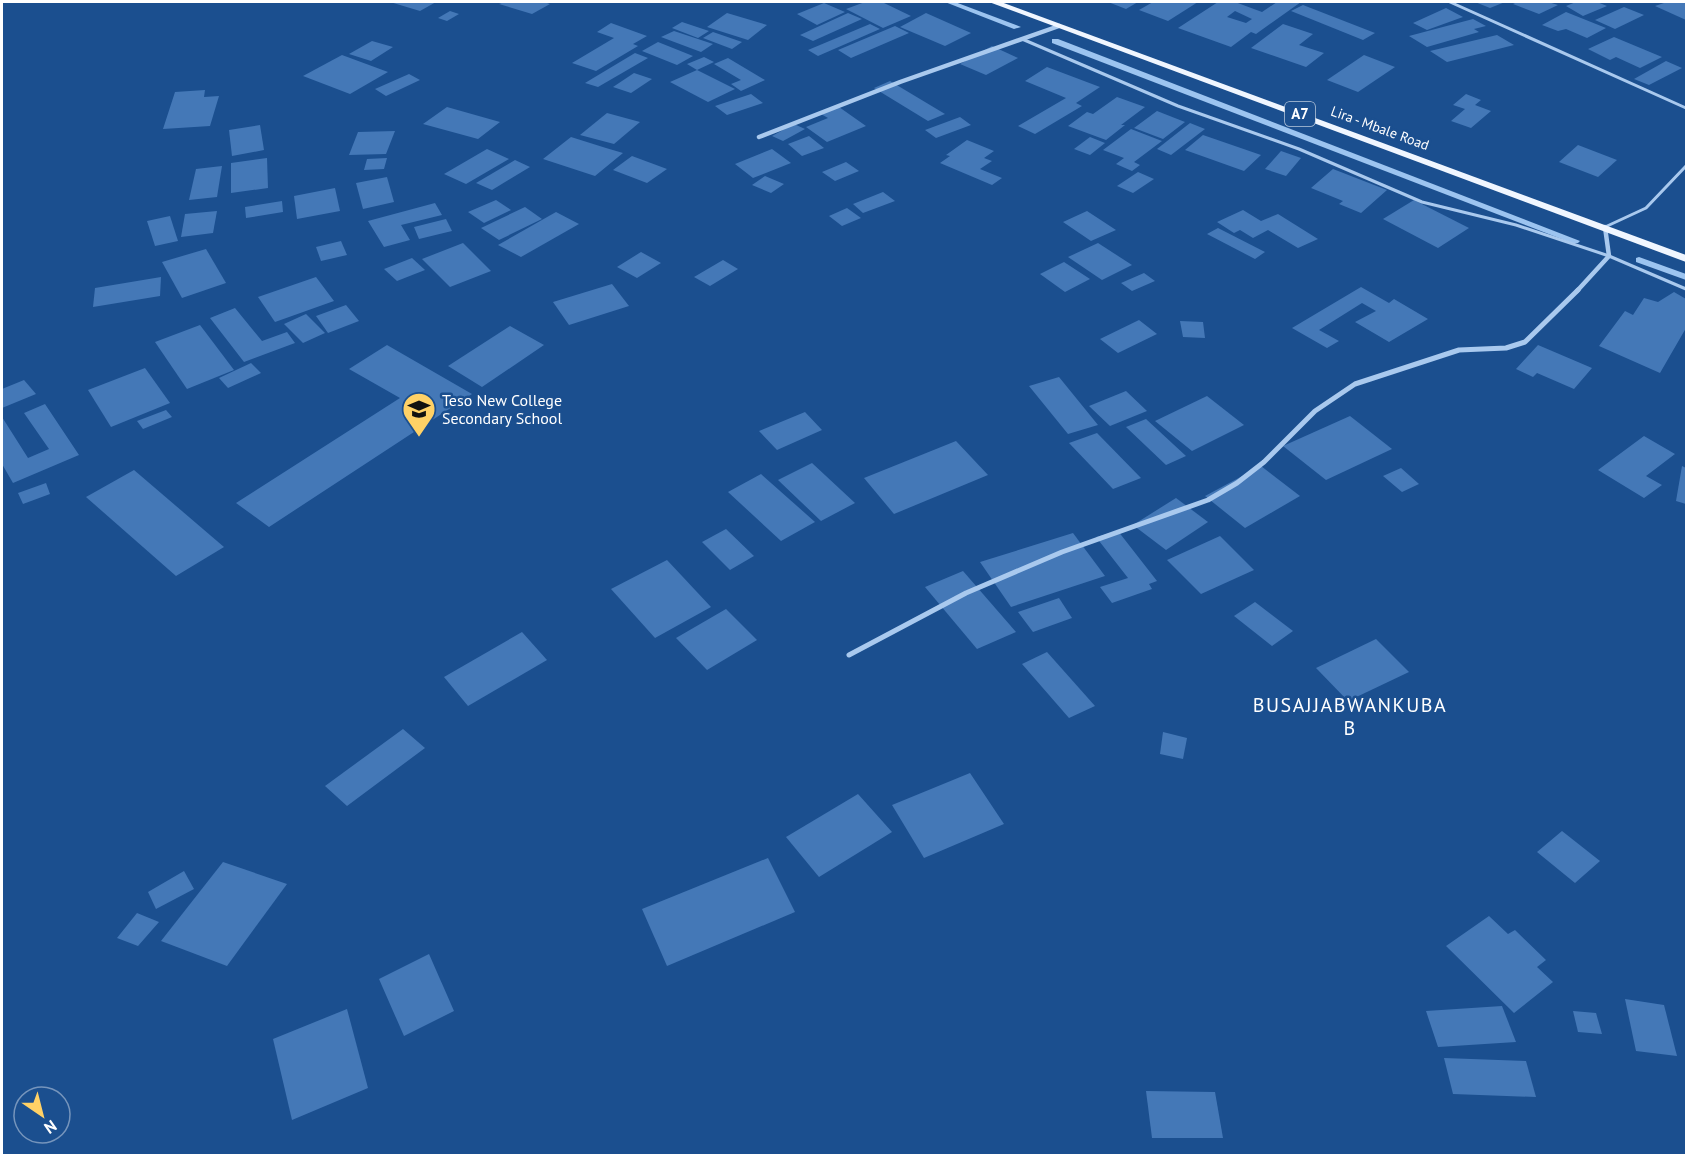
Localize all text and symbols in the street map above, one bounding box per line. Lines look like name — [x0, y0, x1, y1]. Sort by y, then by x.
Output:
road number: A7 — [1285, 102, 1315, 126]
street label: Lira - Mbale Road — [1328, 102, 1432, 154]
place label: Teso New College Secondary School — [442, 390, 562, 428]
school or university icon: Teso New College Secondary School — [401, 391, 437, 438]
district label: BUSAJJABWANKUBA B — [1253, 692, 1447, 741]
north arrow — [12, 1085, 72, 1145]
text: N — [41, 1116, 61, 1138]

